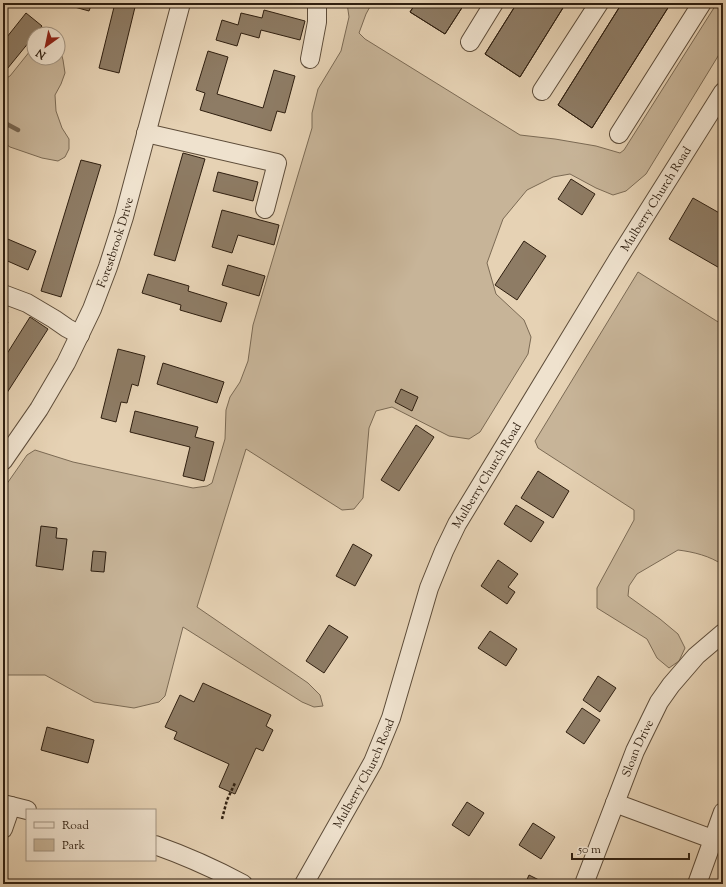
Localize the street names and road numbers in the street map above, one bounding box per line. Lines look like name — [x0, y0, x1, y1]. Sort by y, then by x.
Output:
street label: Mulberry Church Road — [617, 143, 697, 256]
street label: Forestbrook Drive — [93, 195, 139, 291]
street label: Mulberry Church Road — [448, 419, 527, 532]
street label: Mulberry Church Road — [329, 716, 400, 832]
street label: Sloan Drive — [618, 716, 659, 780]

